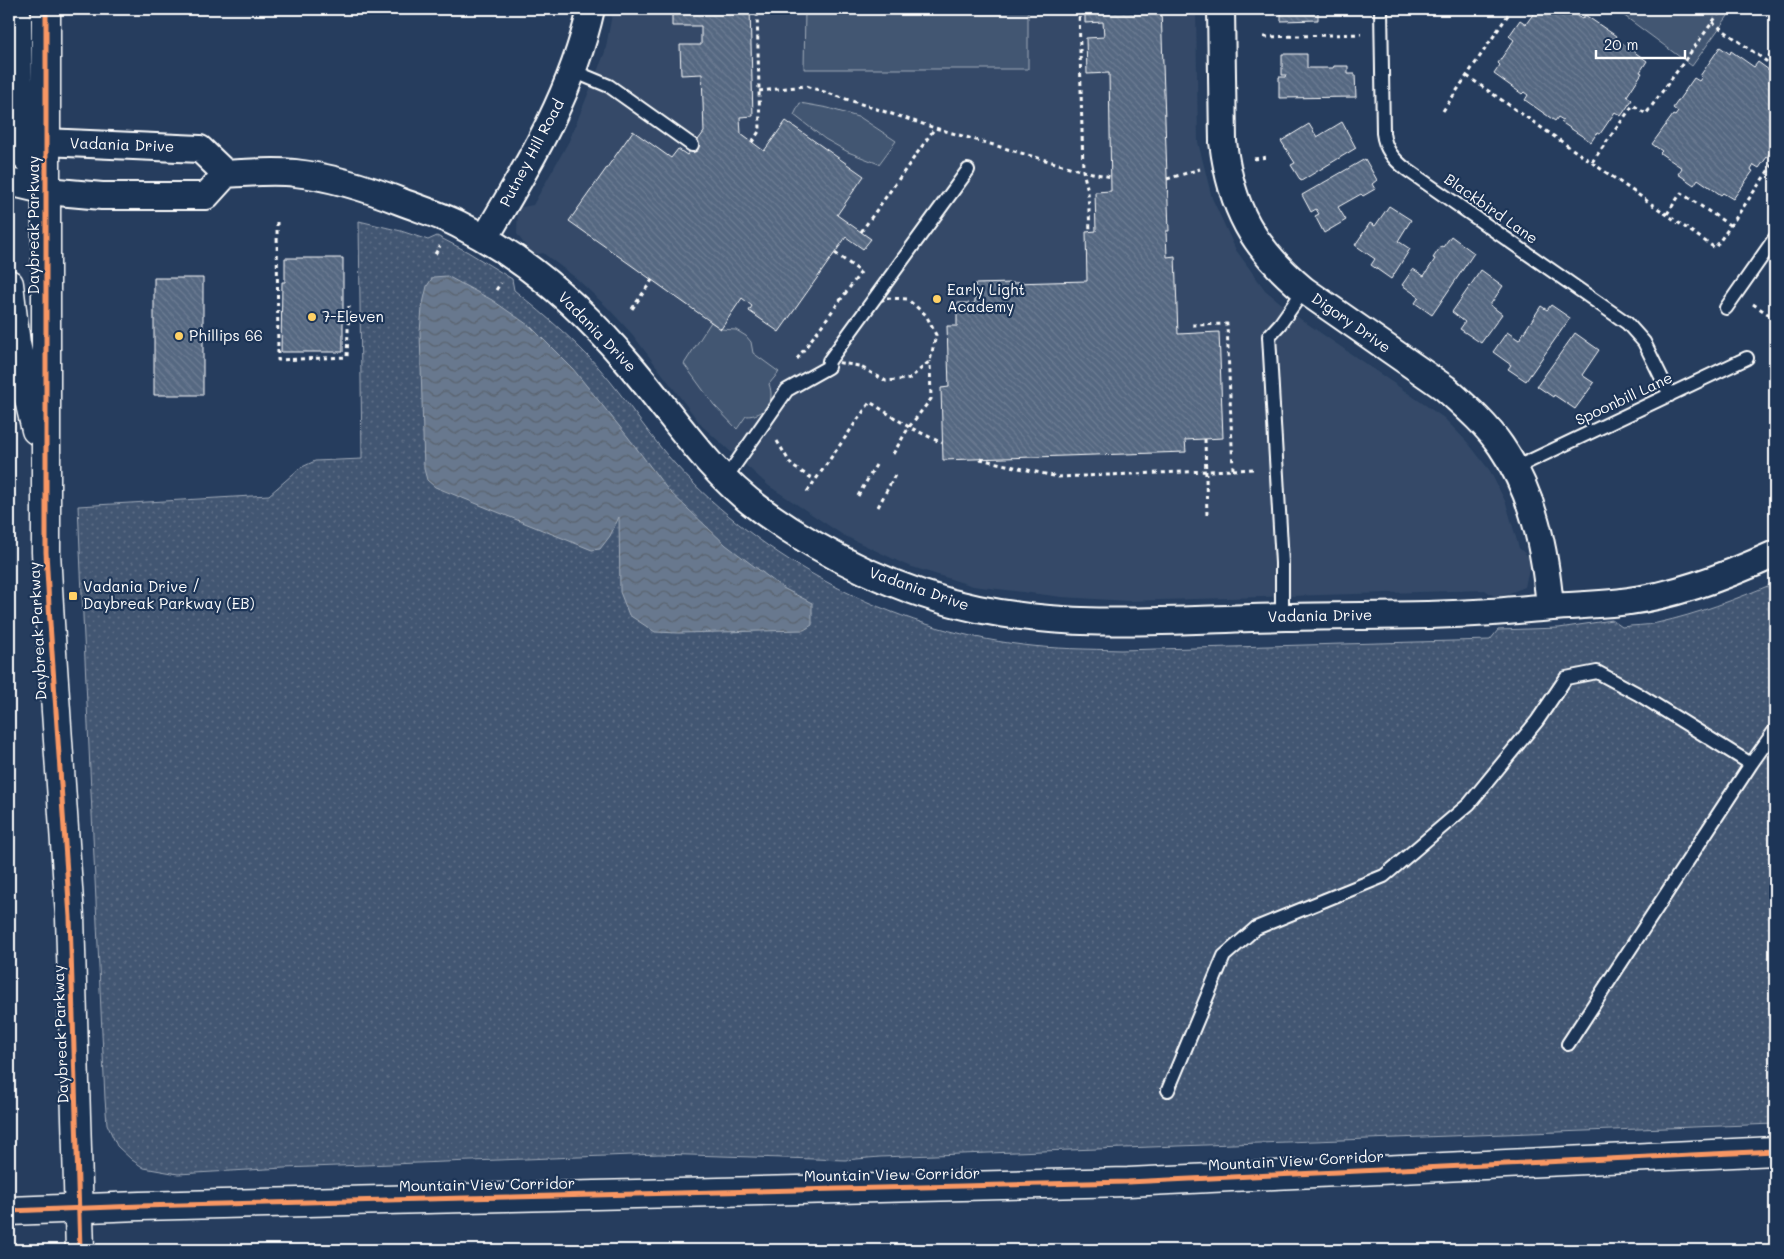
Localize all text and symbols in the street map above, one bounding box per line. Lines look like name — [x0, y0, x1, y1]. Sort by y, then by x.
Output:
scale bar — [1596, 28, 1685, 60]
text: 20 m — [1604, 34, 1638, 54]
street label: Putney Hill Road — [494, 95, 568, 210]
street label: Vadania Drive — [69, 132, 175, 156]
street label: Daybreak Parkway — [23, 155, 43, 294]
street label: Blackbird Lane — [1441, 168, 1542, 248]
place label: Early Light Academy — [947, 279, 1025, 316]
street label: Vadania Drive — [554, 287, 641, 376]
street label: Digory Drive — [1308, 288, 1395, 357]
marker: Early Light Academy — [931, 293, 943, 305]
place label: 7-Eleven — [322, 306, 384, 326]
marker: 7-Eleven — [306, 311, 318, 323]
place label: Phillips 66 — [189, 325, 263, 345]
marker: Phillips 66 — [173, 330, 185, 342]
street label: Spoonbill Lane — [1572, 367, 1675, 429]
street label: Daybreak Parkway — [23, 561, 51, 701]
street label: Vadania Drive — [867, 562, 972, 615]
place label: Vadania Drive / Daybreak Parkway (EB) — [83, 576, 255, 613]
marker: Vadania Drive / Daybreak Parkway (EB) — [67, 590, 79, 602]
street label: Vadania Drive — [1268, 604, 1372, 626]
street label: Daybreak Parkway — [48, 964, 72, 1104]
street label: Mountain View Corridor — [1207, 1145, 1384, 1175]
street label: Mountain View Corridor — [804, 1162, 980, 1186]
street label: Mountain View Corridor — [399, 1172, 575, 1196]

